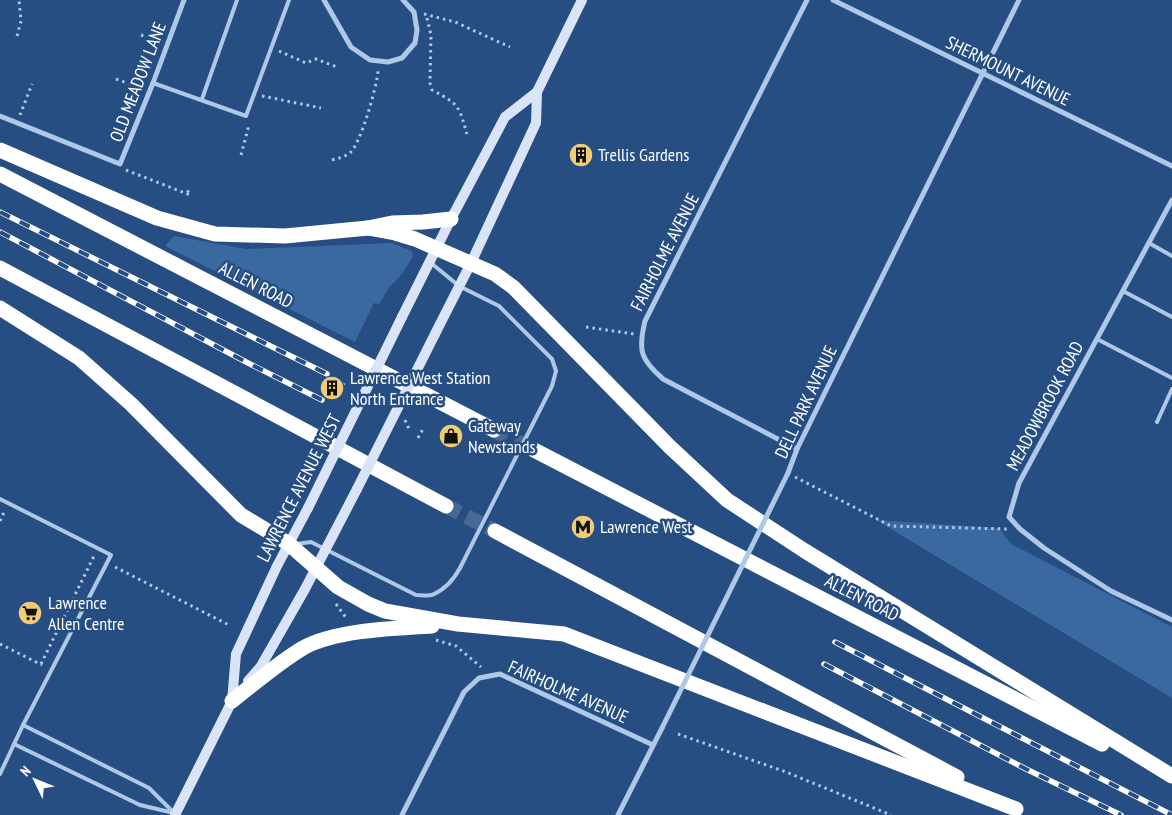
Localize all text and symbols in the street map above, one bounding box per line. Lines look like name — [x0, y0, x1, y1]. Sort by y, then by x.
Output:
street label: OLD MEADOW LANE — [104, 19, 171, 145]
street label: SHERMOUNT AVENUE — [942, 30, 1074, 111]
building icon: Trellis Gardens — [568, 142, 594, 168]
place label: Trellis Gardens — [598, 143, 689, 166]
street label: FAIRHOLME AVENUE — [625, 189, 704, 314]
street label: ALLEN ROAD — [215, 256, 297, 313]
street label: MEADOWBROOK ROAD — [1001, 337, 1088, 474]
street label: DELL PARK AVENUE — [769, 342, 842, 462]
place label: Lawrence West Station North Entrance — [350, 366, 491, 410]
building icon: Lawrence West Station North Entrance — [319, 375, 345, 401]
street label: LAWRENCE AVENUE WEST — [251, 410, 346, 566]
place label: Gateway Newstands — [468, 414, 536, 458]
shop icon: Gateway Newstands — [438, 423, 464, 449]
metro station icon: Lawrence West — [570, 514, 596, 540]
place label: Lawrence West — [600, 515, 692, 538]
street label: ALLEN ROAD — [821, 569, 903, 626]
place label: Lawrence Allen Centre — [48, 591, 124, 635]
supermarket icon: Lawrence Allen Centre — [17, 600, 43, 626]
street label: FAIRHOLME AVENUE — [505, 655, 632, 728]
north arrow — [10, 755, 60, 805]
text: N — [16, 762, 35, 780]

